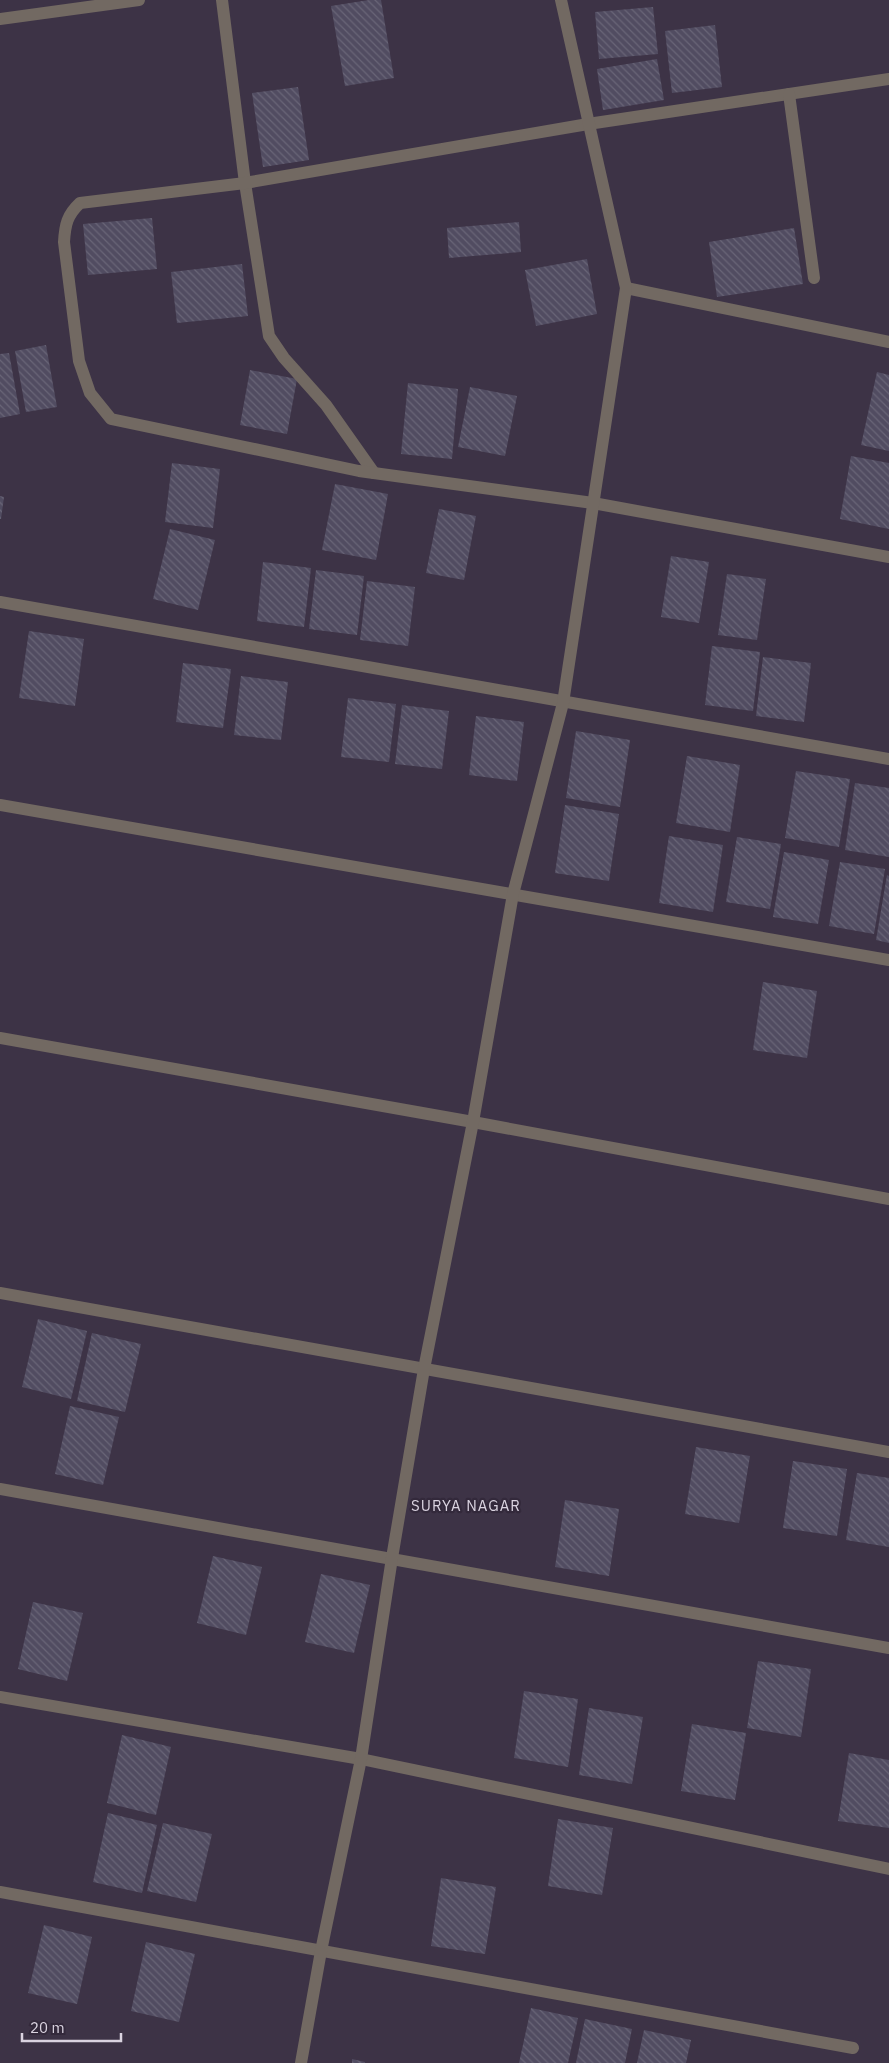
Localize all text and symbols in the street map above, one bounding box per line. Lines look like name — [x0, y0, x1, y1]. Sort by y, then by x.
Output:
district label: SURYA NAGAR — [411, 1496, 521, 1515]
scale bar — [22, 2010, 121, 2042]
text: 20 m — [30, 2018, 65, 2037]

